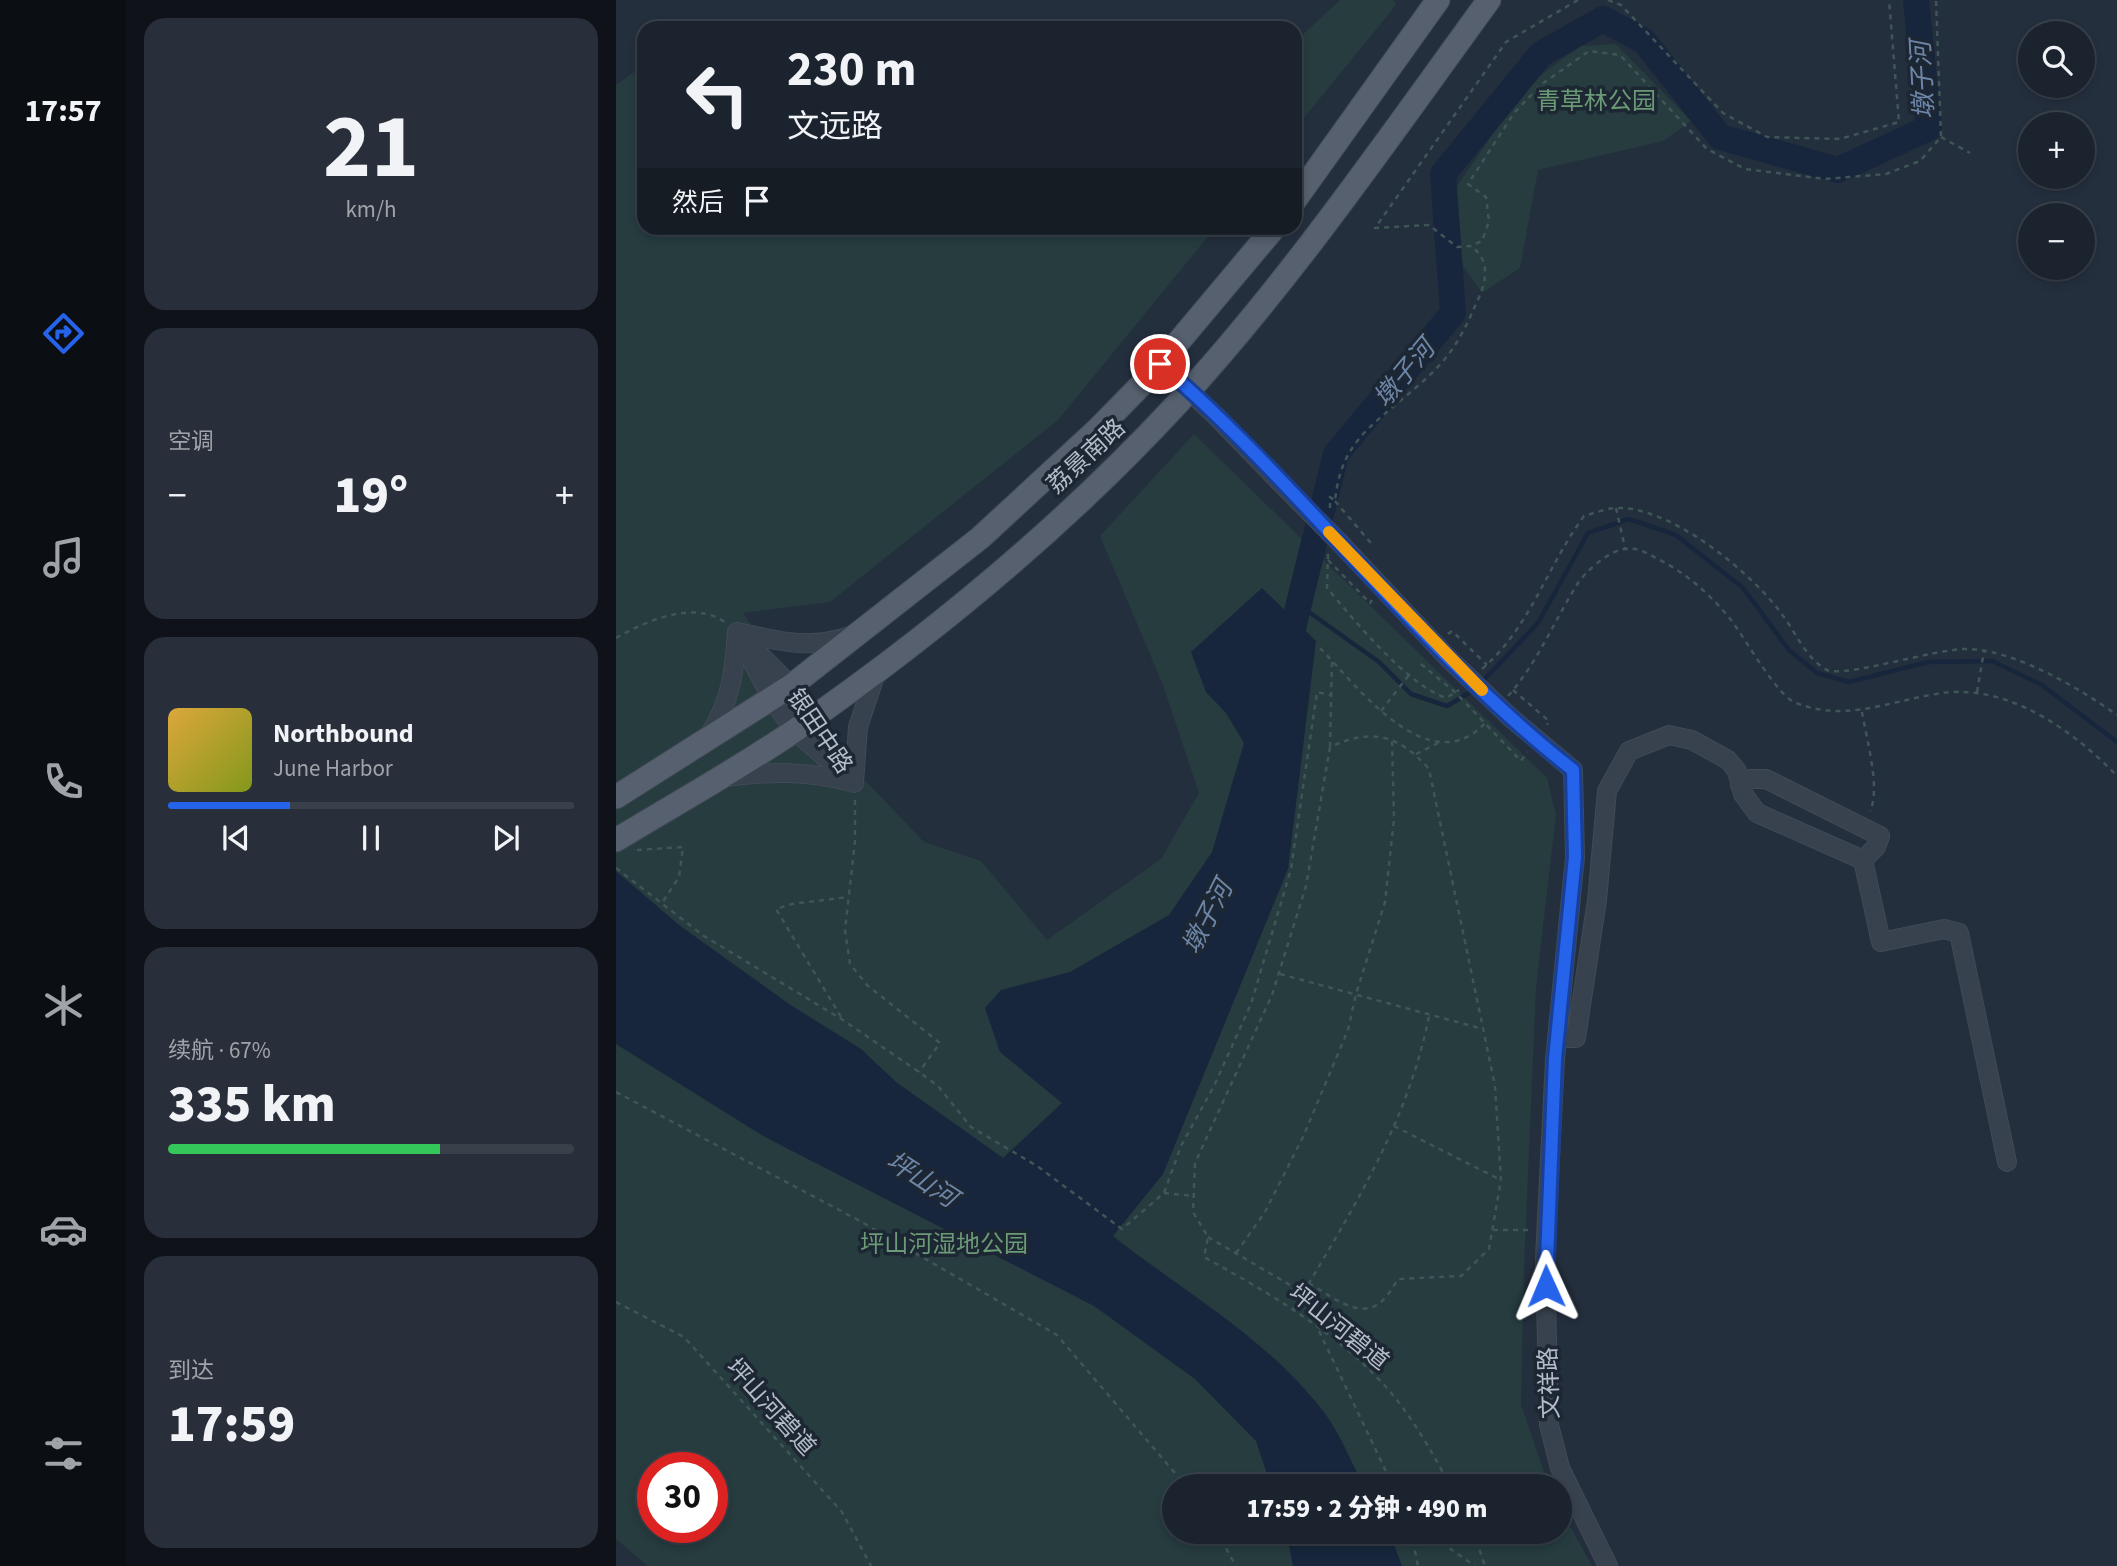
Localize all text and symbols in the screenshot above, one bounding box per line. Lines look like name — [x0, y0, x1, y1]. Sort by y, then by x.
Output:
map controls — [2018, 21, 2095, 280]
button: search — [2018, 21, 2095, 98]
text: 230 m — [787, 35, 916, 105]
water label: 墩子河 — [1902, 35, 1943, 120]
icon: left — [672, 49, 763, 140]
text: 21 — [323, 83, 419, 212]
park label: 青草林公园 — [1536, 84, 1656, 119]
text: 17:57 — [24, 88, 102, 134]
text: 文远路 — [787, 104, 883, 150]
button: + — [2018, 112, 2095, 189]
icon: arrive — [738, 182, 776, 220]
text: 然后 — [672, 184, 724, 221]
text: km/h — [345, 193, 397, 226]
button: − — [2018, 203, 2095, 280]
icon: directions — [39, 309, 88, 358]
water label: 墩子河 — [1365, 328, 1447, 415]
pin — [1130, 334, 1190, 394]
icon: arrive — [1141, 345, 1179, 383]
street label: 荔景南路 — [1039, 411, 1133, 502]
text: 空调 — [168, 425, 214, 458]
text: 19° — [334, 459, 408, 533]
text: − — [168, 469, 187, 523]
text: + — [555, 469, 574, 523]
icon: music — [39, 533, 88, 582]
street label: 银田中路 — [778, 682, 861, 781]
text: Northbound — [273, 715, 414, 752]
text: June Harbor — [273, 752, 393, 785]
icon: phone — [39, 757, 88, 806]
icon: previous — [217, 819, 255, 857]
icon: pause — [352, 819, 390, 857]
icon: next — [487, 819, 525, 857]
water label: 墩子河 — [1173, 870, 1244, 960]
icon: climate — [39, 981, 88, 1030]
text: 续航 · 67% — [168, 1034, 271, 1067]
text: 335 km — [168, 1068, 336, 1142]
water label: 坪山河 — [879, 1143, 969, 1219]
icon: car — [39, 1205, 88, 1254]
park label: 坪山河湿地公园 — [860, 1227, 1028, 1262]
position arrow — [1509, 1249, 1583, 1323]
street label: 坪山河碧道 — [1281, 1276, 1396, 1379]
street label: 文祥路 — [1531, 1346, 1568, 1420]
street label: 坪山河碧道 — [717, 1351, 824, 1464]
text: 到达 — [168, 1354, 214, 1387]
text: 17:59 — [168, 1388, 295, 1462]
icon: filters — [39, 1429, 88, 1478]
speed limit sign: 30 — [637, 1452, 728, 1543]
text: 17:59 · 2 分钟 · 490 m — [1247, 1490, 1487, 1527]

